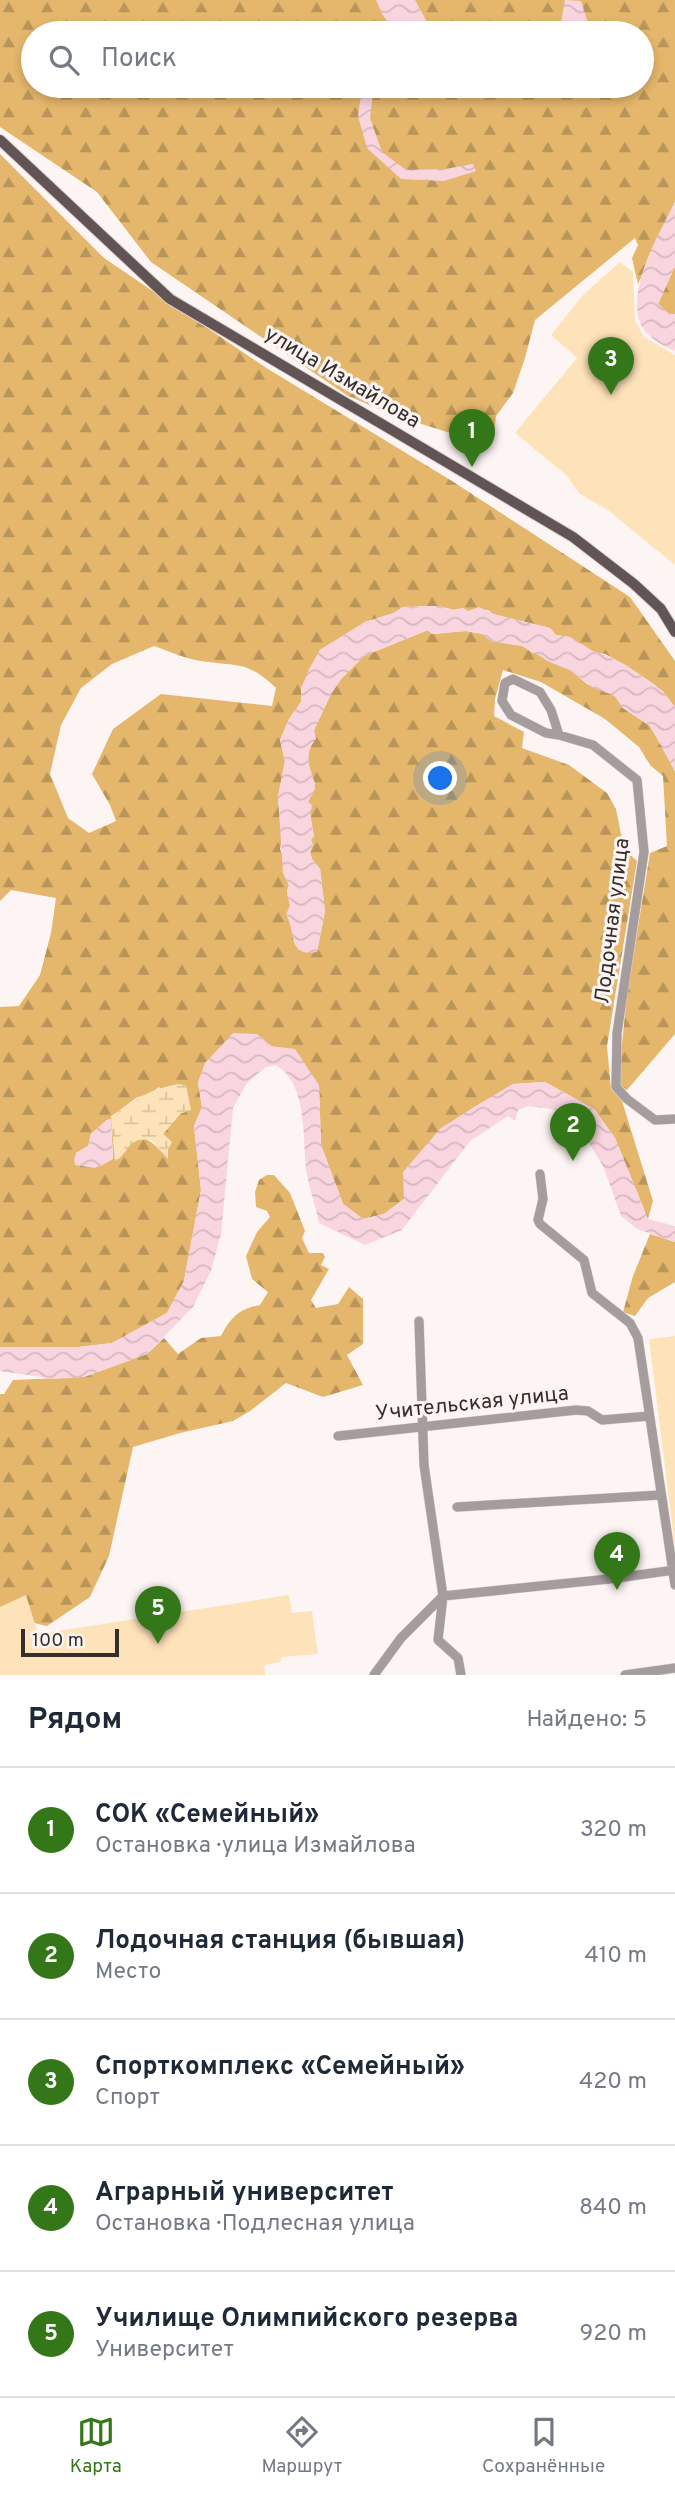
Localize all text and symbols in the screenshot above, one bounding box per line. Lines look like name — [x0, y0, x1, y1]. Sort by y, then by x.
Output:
search box — [21, 21, 654, 98]
icon: search — [45, 41, 83, 79]
text: Поиск — [101, 43, 177, 76]
street label: улица Измайлова — [259, 321, 425, 435]
pin: 3 — [588, 337, 634, 395]
pin: 1 — [449, 409, 495, 467]
your location — [423, 761, 457, 795]
street label: Лодочная улица — [589, 837, 637, 1005]
pin: 2 — [550, 1103, 596, 1161]
street label: Учительская улица — [374, 1380, 570, 1428]
pin: 4 — [594, 1532, 640, 1590]
pin: 5 — [135, 1586, 181, 1644]
scale bar — [21, 1626, 119, 1658]
text: 100 m — [32, 1629, 84, 1653]
text: Рядом — [28, 1702, 122, 1739]
text: Найдено: 5 — [526, 1706, 647, 1735]
text: СОК «Семейный» — [95, 1799, 319, 1832]
text: 1 — [46, 1816, 56, 1845]
text: 320 m — [580, 1816, 647, 1845]
text: Остановка · улица Измайлова — [95, 1832, 416, 1861]
text: Лодочная станция (бывшая) — [95, 1925, 465, 1958]
text: 2 — [44, 1942, 58, 1971]
text: 410 m — [584, 1942, 647, 1971]
text: Место — [95, 1958, 161, 1987]
text: Спорткомплекс «Семейный» — [95, 2051, 465, 2084]
text: 3 — [44, 2068, 58, 2097]
text: 420 m — [579, 2068, 647, 2097]
text: Спорт — [95, 2084, 160, 2113]
text: Аграрный университет — [95, 2177, 394, 2210]
text: 4 — [44, 2194, 58, 2223]
text: 840 m — [579, 2194, 647, 2223]
text: Остановка · Подлесная улица — [95, 2210, 415, 2239]
text: Училище Олимпийского резерва — [95, 2303, 518, 2336]
text: 5 — [44, 2320, 58, 2349]
text: 920 m — [580, 2320, 647, 2349]
text: Университет — [95, 2336, 234, 2365]
tab: Карта — [70, 2413, 122, 2479]
tab: Маршрут — [261, 2413, 342, 2479]
tab: Сохранённые — [482, 2413, 605, 2479]

